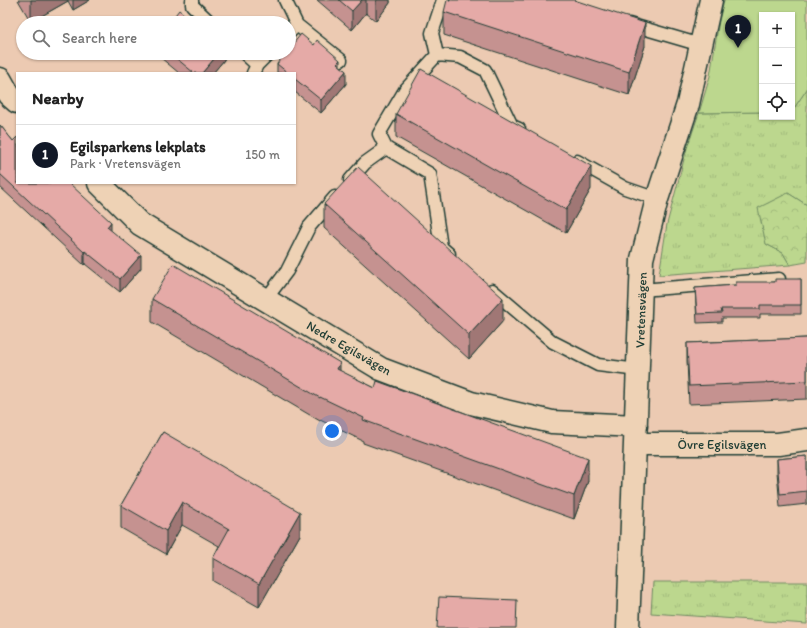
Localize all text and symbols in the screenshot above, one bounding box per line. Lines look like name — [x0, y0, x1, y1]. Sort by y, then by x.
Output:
map controls — [759, 12, 795, 120]
button: + — [759, 12, 795, 48]
pin: 1 — [725, 15, 751, 48]
search box — [16, 16, 296, 60]
icon: search — [30, 27, 52, 49]
text: Search here — [62, 29, 137, 47]
button: − — [759, 48, 795, 84]
button: locate — [759, 84, 795, 120]
text: Nearby — [32, 88, 84, 108]
text: Egilsparkens lekplats — [70, 138, 206, 156]
text: 1 — [42, 147, 48, 162]
text: 150 m — [245, 147, 280, 162]
text: Park · Vretensvägen — [70, 156, 181, 171]
street label: Vretensvägen — [632, 271, 650, 348]
street label: Nedre Egilsvägen — [304, 318, 394, 378]
your location — [322, 421, 342, 441]
street label: Övre Egilsvägen — [678, 437, 766, 452]

